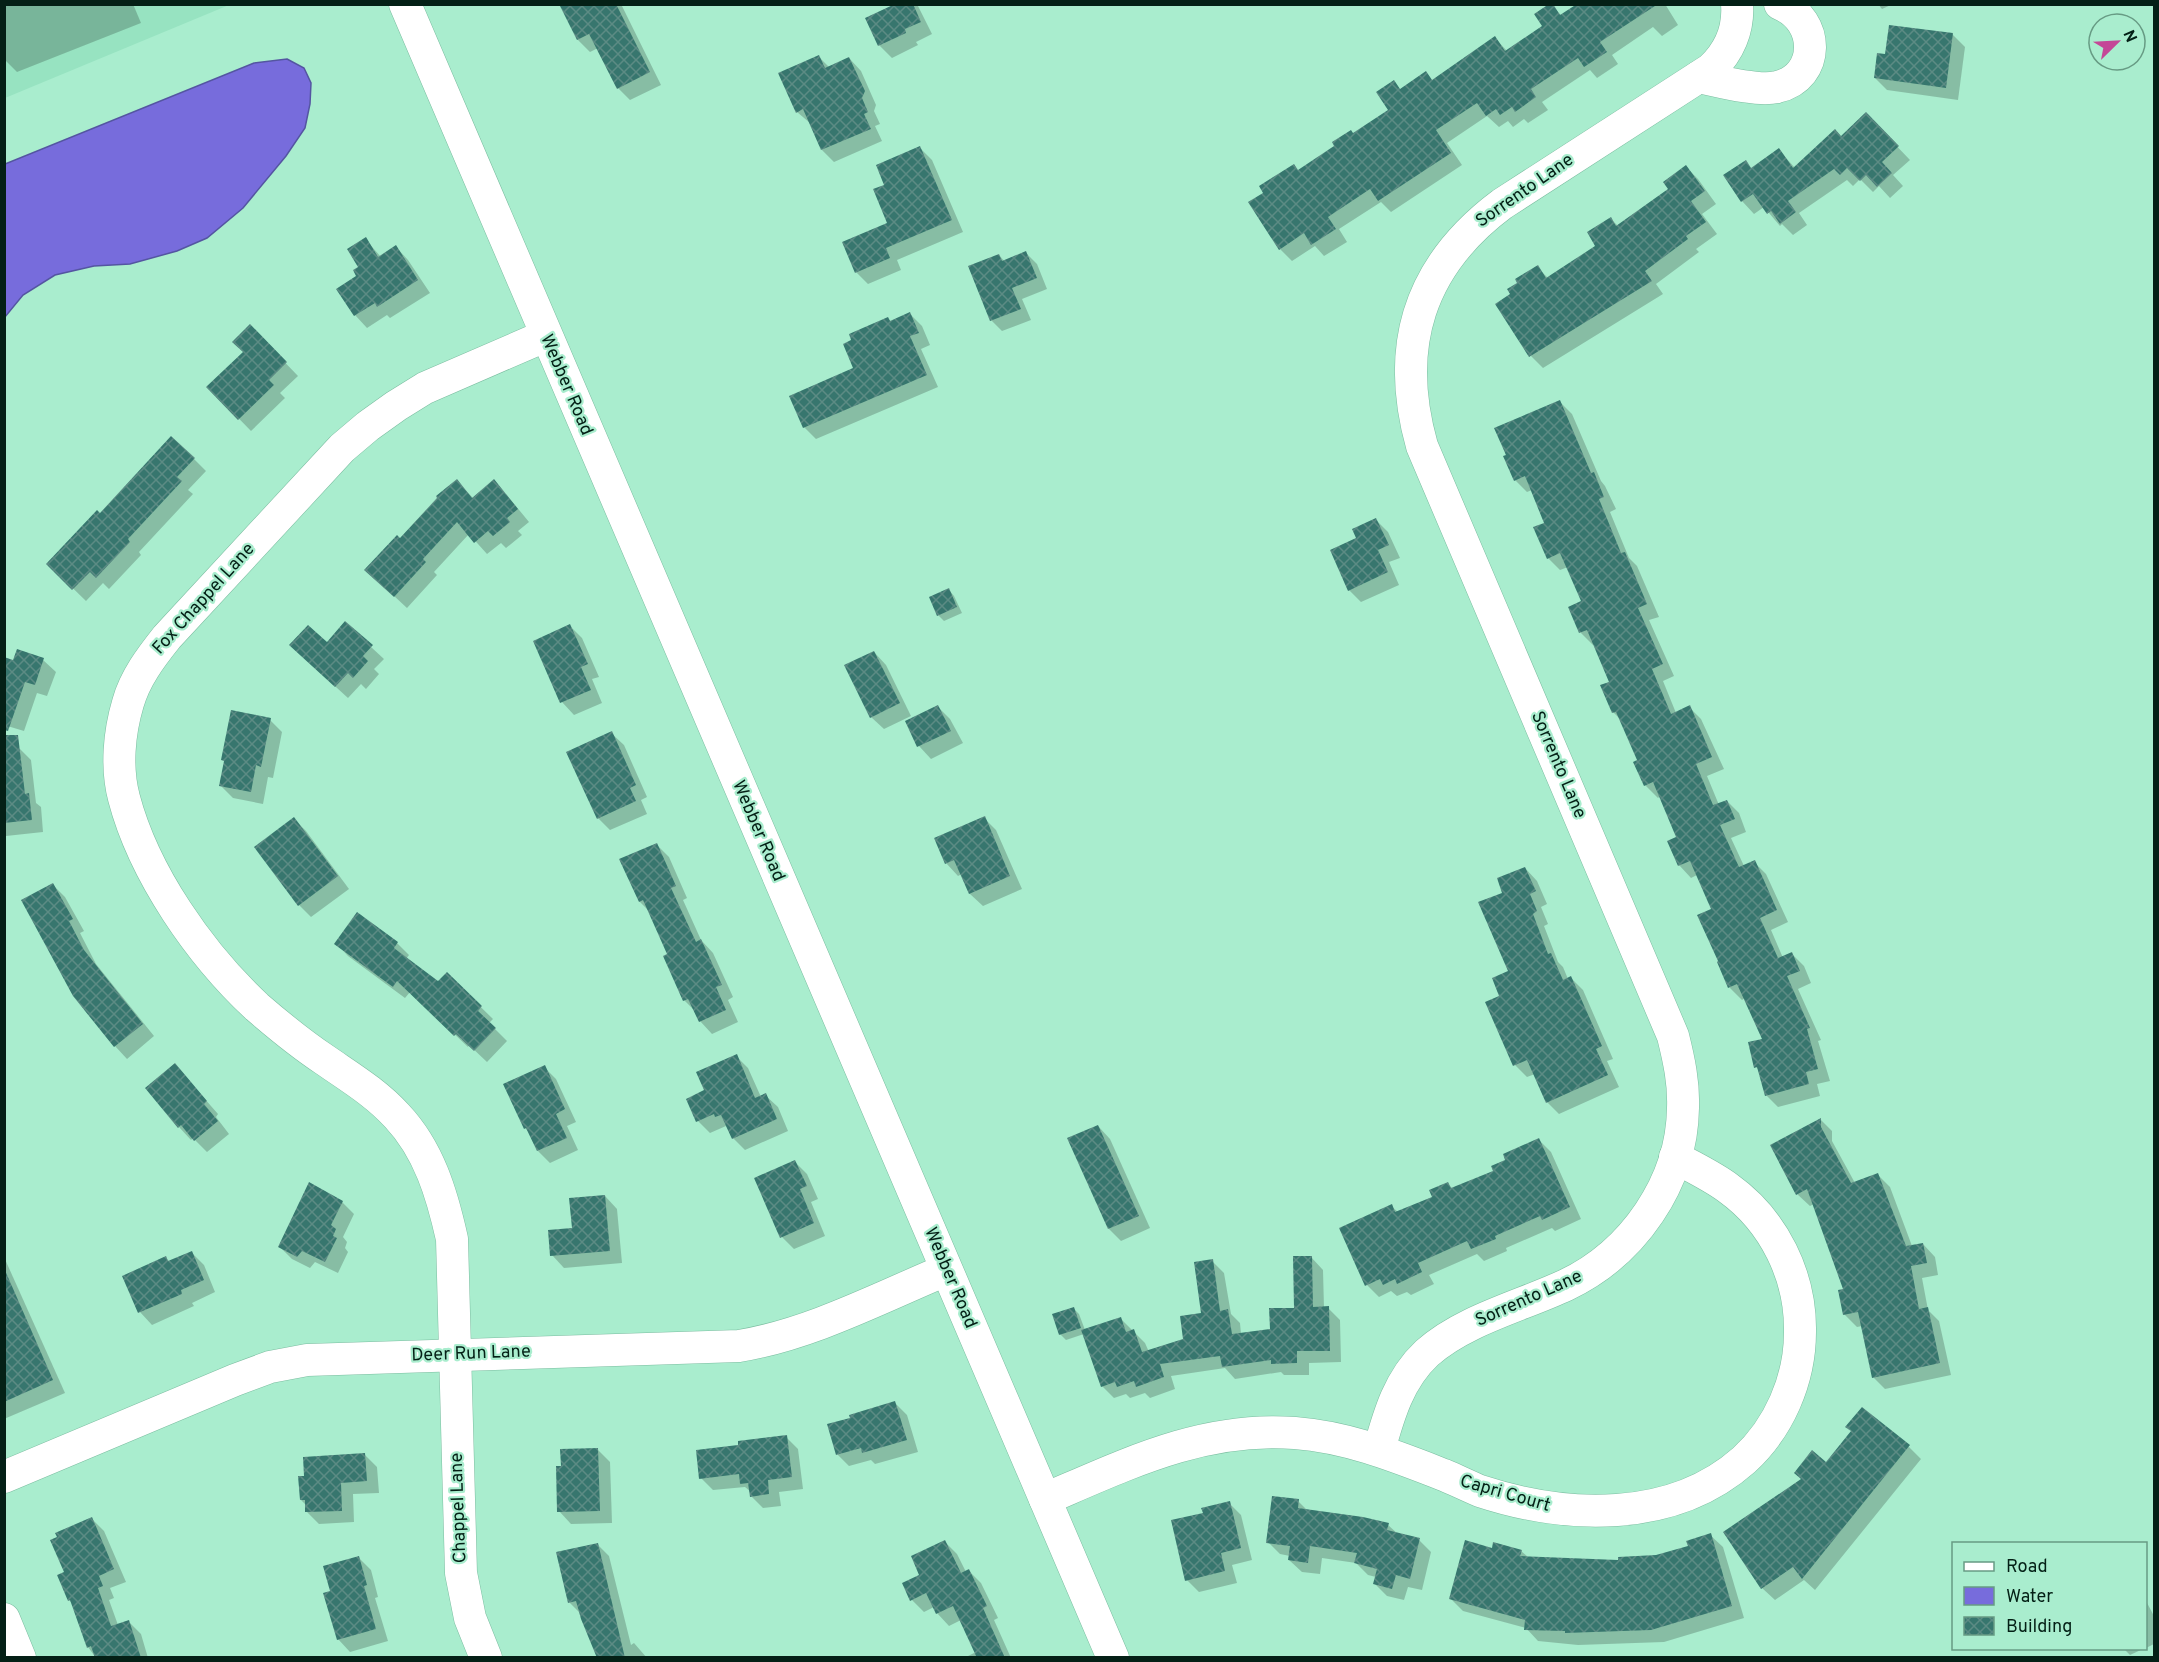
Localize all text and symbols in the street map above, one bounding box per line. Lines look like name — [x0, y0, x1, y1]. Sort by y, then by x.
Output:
north arrow — [2087, 12, 2147, 72]
text: N — [2117, 27, 2140, 46]
street label: Sorrento Lane — [1472, 149, 1578, 233]
street label: Webber Road — [534, 331, 598, 439]
street label: Fox Chappel Lane — [148, 538, 260, 660]
street label: Sorrento Lane — [1525, 708, 1591, 822]
street label: Webber Road — [726, 777, 790, 885]
street label: Webber Road — [918, 1224, 982, 1332]
street label: Sorrento Lane — [1472, 1265, 1586, 1333]
street label: Deer Run Lane — [411, 1340, 531, 1368]
street label: Chappel Lane — [446, 1452, 472, 1564]
street label: Capri Court — [1457, 1470, 1553, 1518]
legend — [1952, 1542, 2147, 1650]
text: Road — [2006, 1556, 2048, 1579]
text: Water — [2006, 1586, 2053, 1609]
text: Building — [2006, 1616, 2072, 1639]

